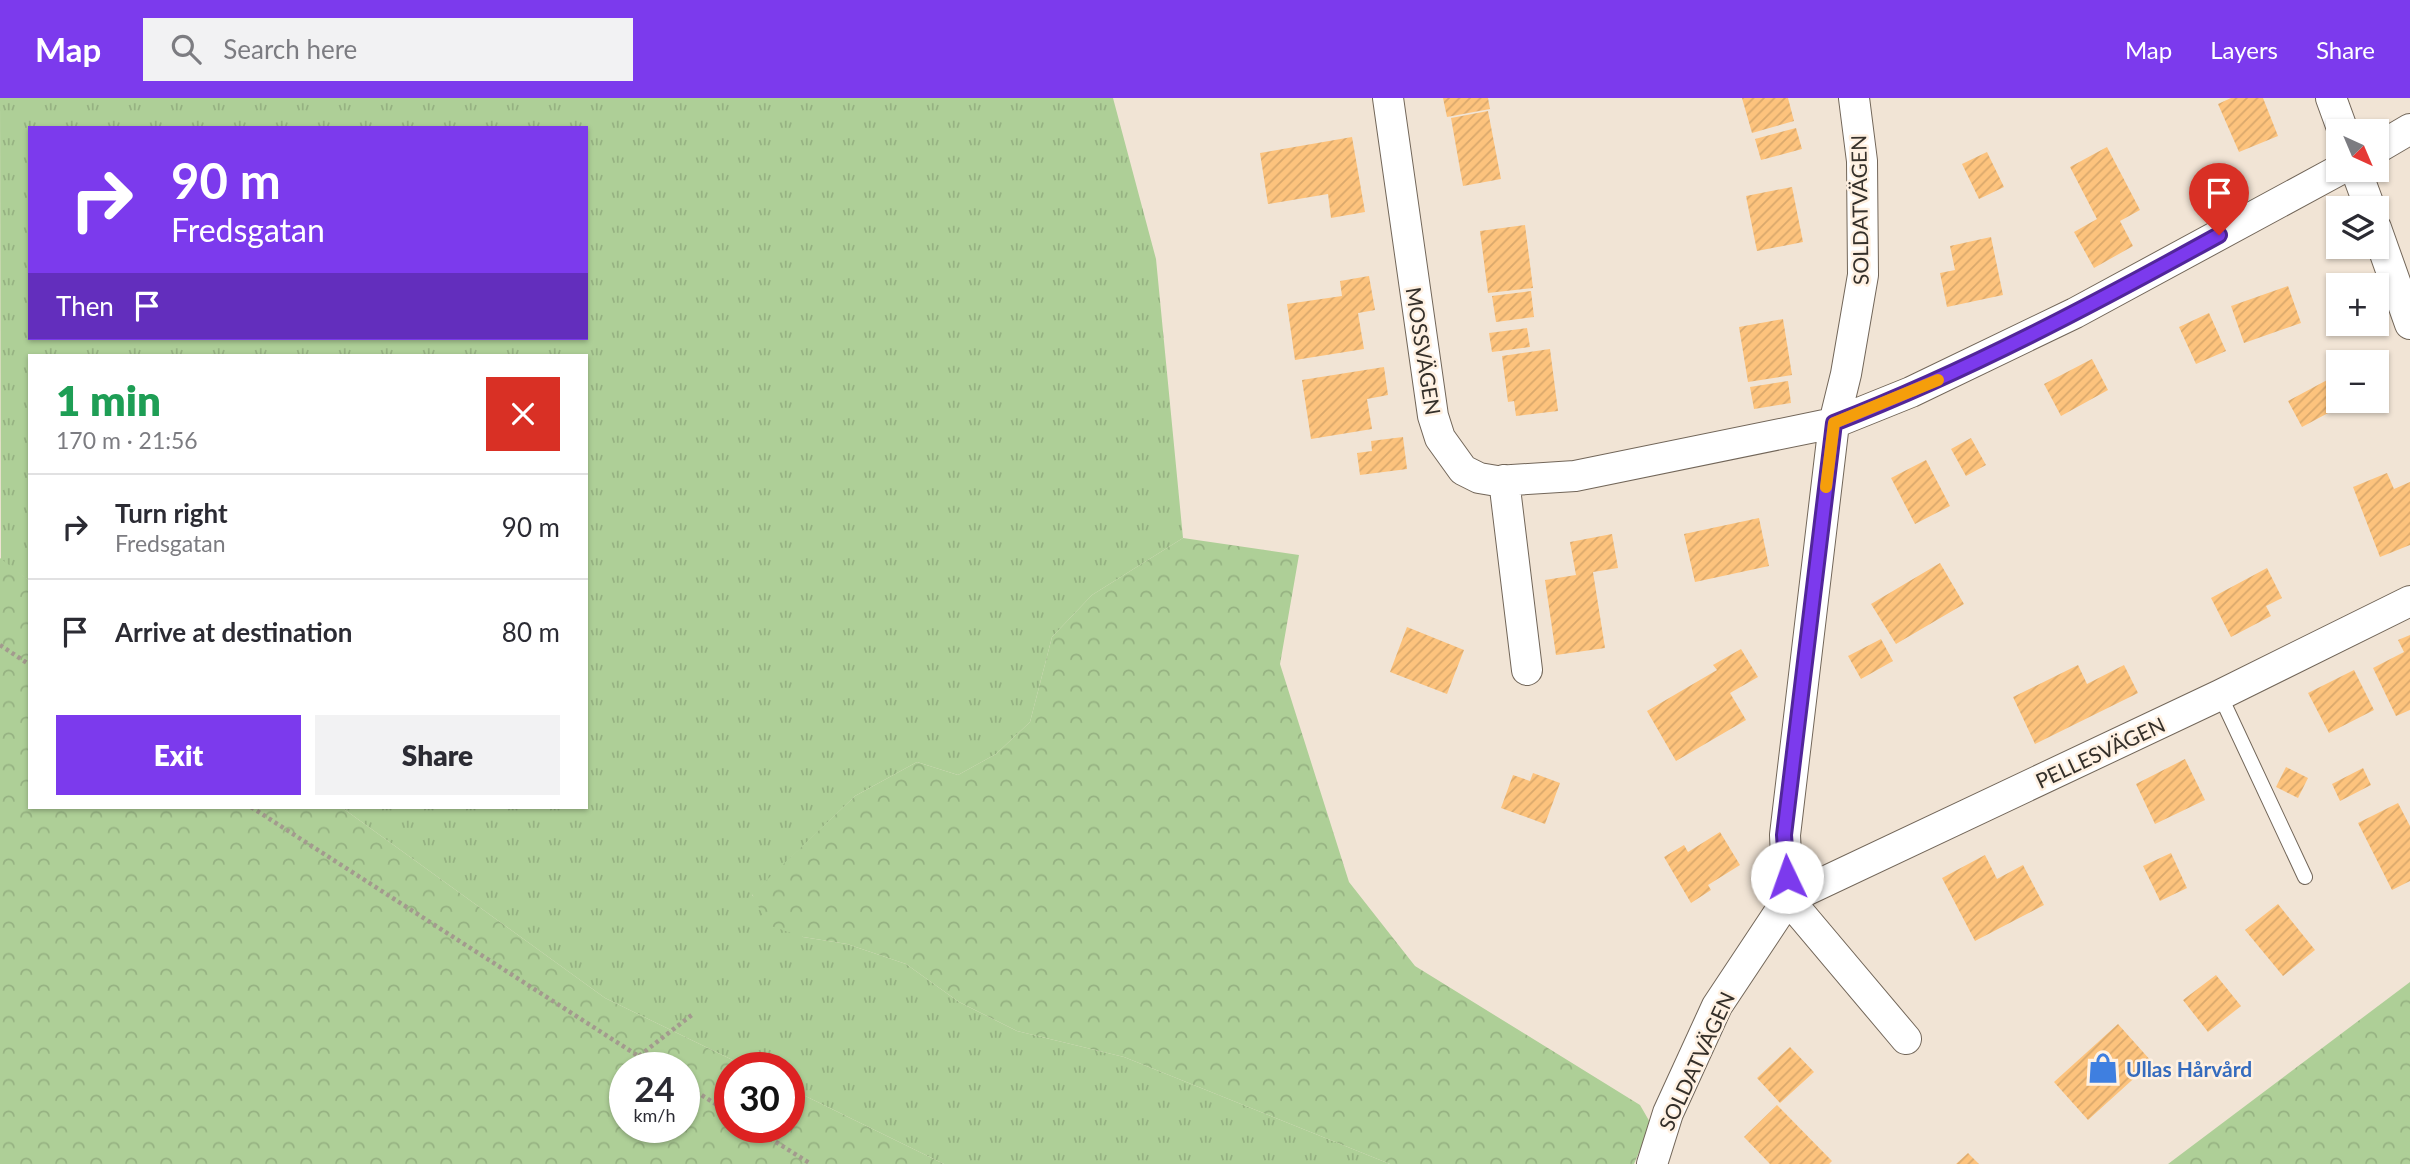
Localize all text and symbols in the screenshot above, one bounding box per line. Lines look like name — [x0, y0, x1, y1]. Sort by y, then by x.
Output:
search box — [143, 18, 633, 81]
text: Map — [35, 29, 101, 69]
icon: search — [167, 30, 205, 68]
text: Search here — [223, 33, 357, 65]
text: Map — [2125, 35, 2172, 64]
text: Layers — [2210, 35, 2278, 64]
text: Share — [2316, 35, 2375, 64]
north arrow — [2326, 119, 2389, 182]
map controls — [2326, 119, 2389, 413]
street label: SOLDATVÄGEN — [1845, 135, 1873, 285]
text: 90 m — [171, 151, 281, 209]
icon: right — [56, 154, 147, 245]
pin — [2189, 163, 2249, 235]
icon: arrive — [2200, 174, 2238, 212]
button: layers — [2326, 196, 2389, 259]
text: Fredsgatan — [171, 210, 325, 249]
button: + — [2326, 273, 2389, 336]
street label: MOSSVÄGEN — [1402, 285, 1446, 417]
icon: arrive — [128, 287, 166, 325]
text: Then — [56, 290, 114, 322]
button: − — [2326, 350, 2389, 413]
text: 1 min — [56, 375, 161, 425]
button: close — [486, 377, 560, 451]
text: 170 m · 21:56 — [56, 426, 198, 454]
text: Turn right — [115, 497, 228, 529]
icon: right — [56, 508, 94, 546]
text: 90 m — [502, 511, 560, 543]
text: Fredsgatan — [115, 529, 226, 557]
icon: arrive — [56, 613, 94, 651]
text: Arrive at destination — [115, 616, 352, 648]
text: 80 m — [502, 616, 560, 648]
street label: PELLESVÄGEN — [2031, 711, 2169, 793]
button: Exit — [56, 715, 301, 795]
button: Share — [315, 715, 560, 795]
position arrow — [1750, 840, 1824, 914]
street label: SOLDATVÄGEN — [1653, 988, 1739, 1134]
shop icon: Ullas Hårvård — [2086, 1051, 2120, 1085]
speed limit sign: 30 — [714, 1052, 805, 1143]
place label: Ullas Hårvård — [2126, 1056, 2252, 1081]
text: 24 — [634, 1067, 675, 1109]
text: km/h — [633, 1104, 676, 1126]

